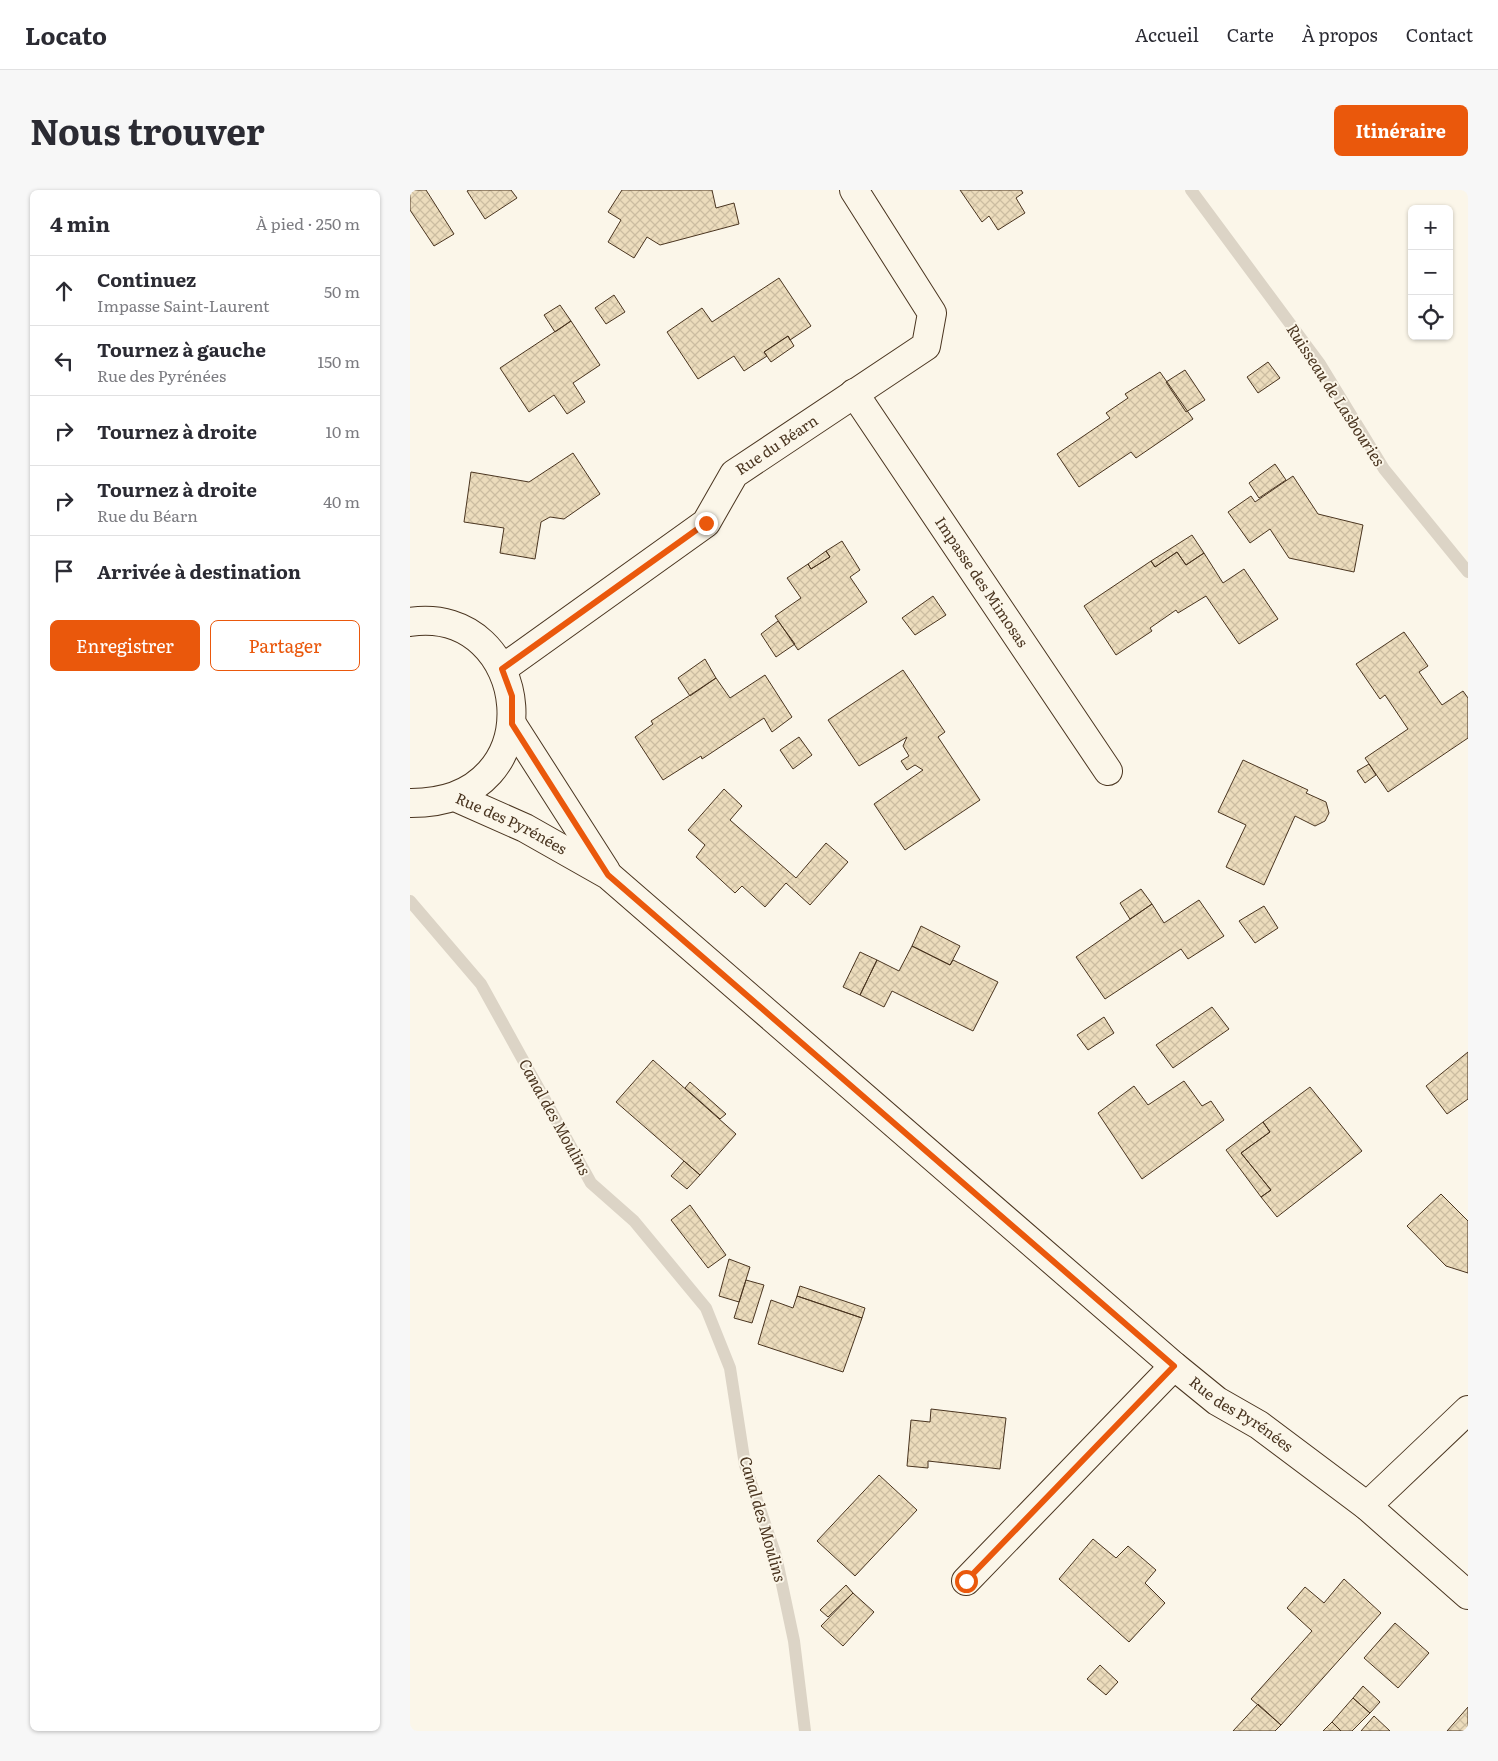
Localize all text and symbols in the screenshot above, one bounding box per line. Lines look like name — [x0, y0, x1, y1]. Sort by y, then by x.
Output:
text: Locato — [25, 17, 107, 52]
text: Accueil — [1135, 21, 1199, 48]
text: Carte — [1227, 21, 1274, 48]
text: À propos — [1302, 21, 1378, 48]
text: Contact — [1406, 21, 1473, 48]
text: Nous trouver — [30, 104, 265, 156]
button: Itinéraire — [1334, 105, 1468, 156]
map controls — [1408, 205, 1453, 340]
button: + — [1408, 205, 1453, 250]
text: 4 min — [50, 207, 110, 238]
text: À pied · 250 m — [256, 211, 360, 235]
button: − — [1408, 250, 1453, 295]
text: Continuez — [97, 265, 196, 293]
icon: ahead — [50, 277, 78, 305]
text: 50 m — [324, 279, 360, 303]
text: Impasse Saint-Laurent — [97, 293, 270, 317]
button: locate — [1408, 295, 1453, 340]
water label: Ruisseau de Lasbouries — [1282, 318, 1392, 471]
text: Tournez à gauche — [97, 335, 266, 363]
icon: left — [50, 347, 78, 375]
text: 150 m — [317, 349, 360, 373]
text: Rue des Pyrénées — [97, 363, 226, 387]
street label: Rue du Béarn — [730, 408, 822, 480]
icon: right — [50, 417, 78, 445]
text: Tournez à droite — [97, 417, 257, 445]
text: 10 m — [326, 419, 360, 443]
text: Tournez à droite — [97, 475, 257, 503]
icon: right — [50, 487, 78, 515]
text: 40 m — [323, 489, 360, 513]
text: Rue du Béarn — [97, 503, 198, 527]
route end — [695, 512, 718, 535]
street label: Impasse des Mimosas — [930, 512, 1035, 651]
icon: arrive — [50, 557, 78, 585]
text: Arrivée à destination — [97, 557, 301, 585]
button: Enregistrer — [50, 620, 200, 671]
button: Partager — [210, 620, 360, 671]
street label: Rue des Pyrénées — [452, 786, 572, 859]
water label: Canal des Moulins — [514, 1054, 598, 1179]
street label: Rue des Pyrénées — [1185, 1370, 1299, 1457]
water label: Canal des Moulins — [734, 1453, 793, 1585]
route start — [955, 1570, 978, 1593]

